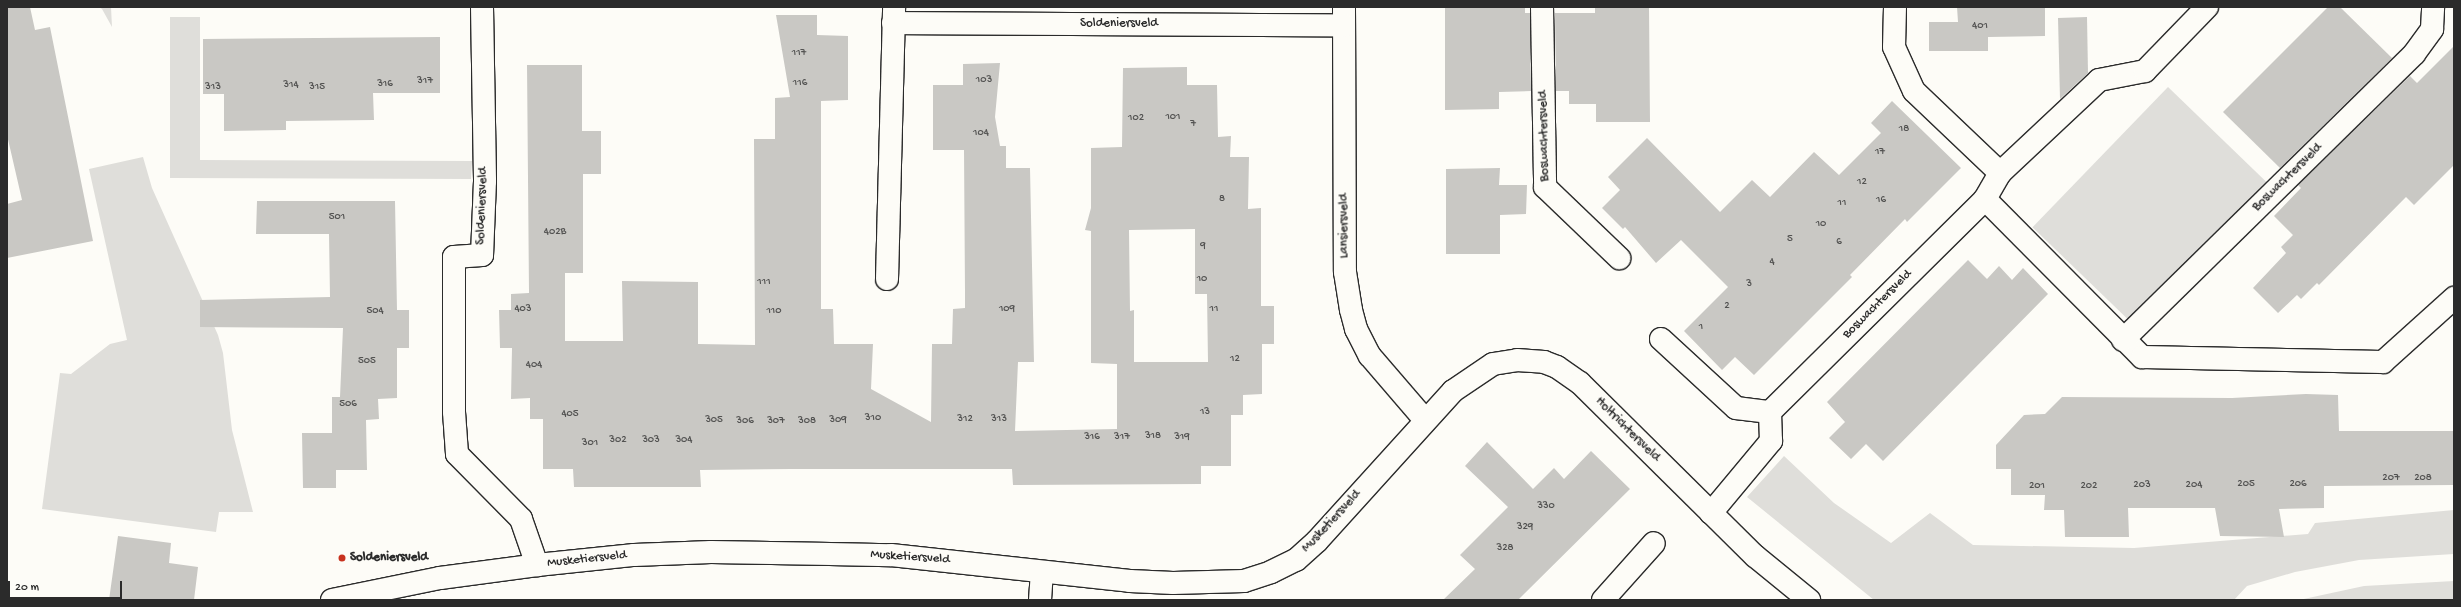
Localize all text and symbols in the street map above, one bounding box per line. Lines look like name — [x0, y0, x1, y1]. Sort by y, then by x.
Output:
street label: Soldeniersveld — [1080, 16, 1158, 32]
house number: 401 — [1972, 19, 1988, 33]
house number: 117 — [792, 46, 806, 60]
house number: 103 — [976, 73, 992, 87]
house number: 317 — [417, 74, 433, 88]
house number: 116 — [793, 76, 807, 90]
house number: 316 — [377, 77, 393, 91]
house number: 314 — [283, 78, 299, 92]
house number: 313 — [205, 80, 221, 94]
house number: 315 — [309, 80, 325, 94]
street label: Boswachtersveld — [1536, 90, 1554, 182]
house number: 101 — [1165, 110, 1181, 124]
house number: 102 — [1128, 111, 1144, 125]
house number: 7 — [1190, 117, 1196, 131]
house number: 18 — [1899, 122, 1909, 136]
house number: 104 — [973, 126, 989, 140]
street label: Boswachtersveld — [2250, 141, 2326, 215]
house number: 17 — [1875, 145, 1885, 159]
street label: Soldeniersveld — [474, 167, 492, 245]
house number: 12 — [1857, 175, 1867, 189]
house number: 8 — [1219, 192, 1225, 206]
house number: 16 — [1876, 193, 1886, 207]
street label: Lansiersveld — [1337, 194, 1353, 258]
house number: 11 — [1838, 196, 1846, 210]
house number: 501 — [329, 210, 345, 224]
house number: 10 — [1816, 217, 1826, 231]
house number: 402B — [544, 225, 566, 239]
house number: 5 — [1787, 232, 1793, 246]
house number: 6 — [1836, 235, 1842, 249]
house number: 9 — [1200, 239, 1206, 253]
house number: 4 — [1769, 255, 1775, 269]
street label: Boswachtersveld — [1840, 267, 1916, 343]
house number: 10 — [1197, 272, 1207, 286]
house number: 111 — [757, 275, 771, 289]
house number: 3 — [1746, 277, 1752, 291]
house number: 2 — [1724, 299, 1730, 313]
house number: 403 — [514, 302, 532, 316]
house number: 109 — [999, 302, 1015, 316]
house number: 11 — [1210, 302, 1218, 316]
house number: 504 — [366, 304, 384, 318]
house number: 110 — [766, 304, 782, 318]
house number: 1 — [1699, 320, 1703, 334]
house number: 12 — [1230, 352, 1240, 366]
house number: 505 — [358, 354, 376, 368]
house number: 404 — [526, 358, 542, 372]
street label: Holtrichtersveld — [1591, 394, 1663, 466]
house number: 506 — [339, 397, 357, 411]
house number: 13 — [1200, 405, 1210, 419]
house number: 405 — [561, 407, 579, 421]
house number: 310 — [865, 411, 881, 425]
house number: 312 — [957, 412, 973, 426]
house number: 313 — [991, 412, 1007, 426]
house number: 305 — [705, 413, 723, 427]
house number: 309 — [829, 413, 847, 427]
house number: 306 — [736, 414, 754, 428]
house number: 307 — [767, 414, 785, 428]
house number: 308 — [798, 414, 816, 428]
house number: 318 — [1145, 429, 1161, 443]
house number: 316 — [1084, 430, 1100, 444]
house number: 317 — [1114, 430, 1130, 444]
house number: 319 — [1174, 430, 1190, 444]
house number: 302 — [609, 433, 627, 447]
house number: 303 — [642, 433, 660, 447]
house number: 304 — [675, 433, 693, 447]
house number: 301 — [582, 436, 598, 450]
house number: 207 — [2382, 471, 2400, 485]
house number: 208 — [2414, 471, 2432, 485]
house number: 205 — [2237, 477, 2255, 491]
house number: 206 — [2289, 477, 2307, 491]
house number: 203 — [2133, 478, 2151, 492]
house number: 204 — [2186, 478, 2202, 492]
house number: 201 — [2029, 479, 2045, 493]
house number: 202 — [2080, 479, 2098, 493]
street label: Musketiersveld — [1299, 488, 1365, 556]
house number: 330 — [1537, 499, 1555, 513]
house number: 329 — [1517, 520, 1533, 534]
house number: 328 — [1496, 541, 1514, 555]
street label: Musketiersveld — [870, 547, 950, 569]
street label: Musketiersveld — [547, 548, 627, 572]
place label: Soldeniersveld — [350, 550, 428, 566]
marker: Soldeniersveld — [337, 553, 347, 563]
scale bar — [10, 573, 124, 599]
text: 20 m — [15, 581, 39, 595]

